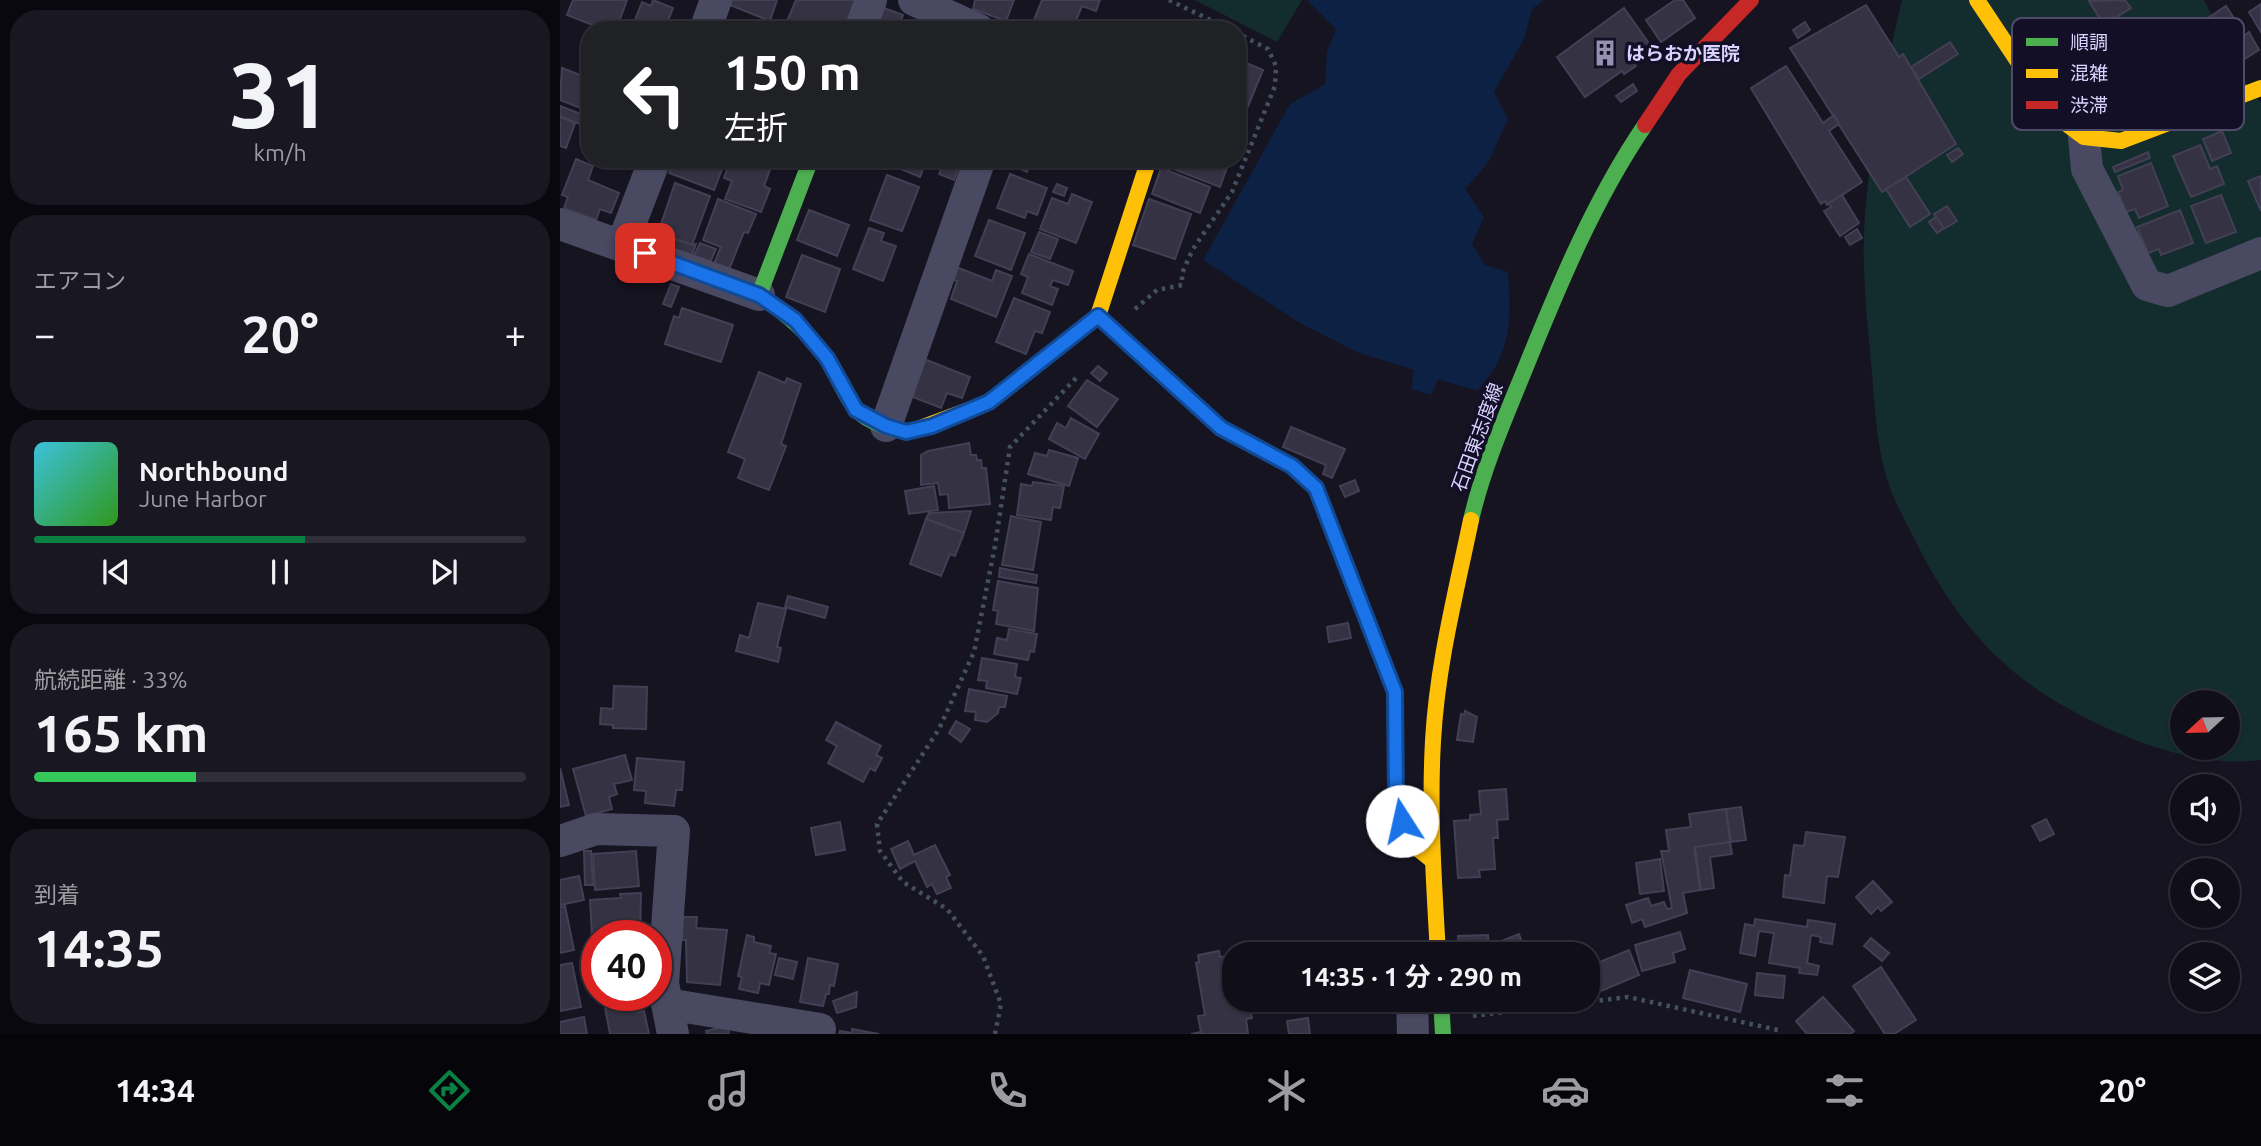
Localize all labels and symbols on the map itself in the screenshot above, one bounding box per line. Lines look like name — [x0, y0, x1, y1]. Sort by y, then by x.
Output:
legend — [2012, 18, 2244, 130]
text: 順調 — [2070, 31, 2108, 53]
building icon: はらおか医院 — [1590, 38, 1620, 68]
place label: はらおか医院 — [1626, 42, 1740, 64]
text: 混雑 — [2070, 62, 2108, 84]
text: 渋滞 — [2070, 94, 2108, 116]
pin — [615, 223, 675, 283]
street label: 石田東志度線 — [1447, 380, 1507, 494]
north arrow — [2170, 690, 2240, 760]
position arrow — [1365, 784, 1439, 858]
speed limit sign: 40 — [581, 920, 672, 1011]

